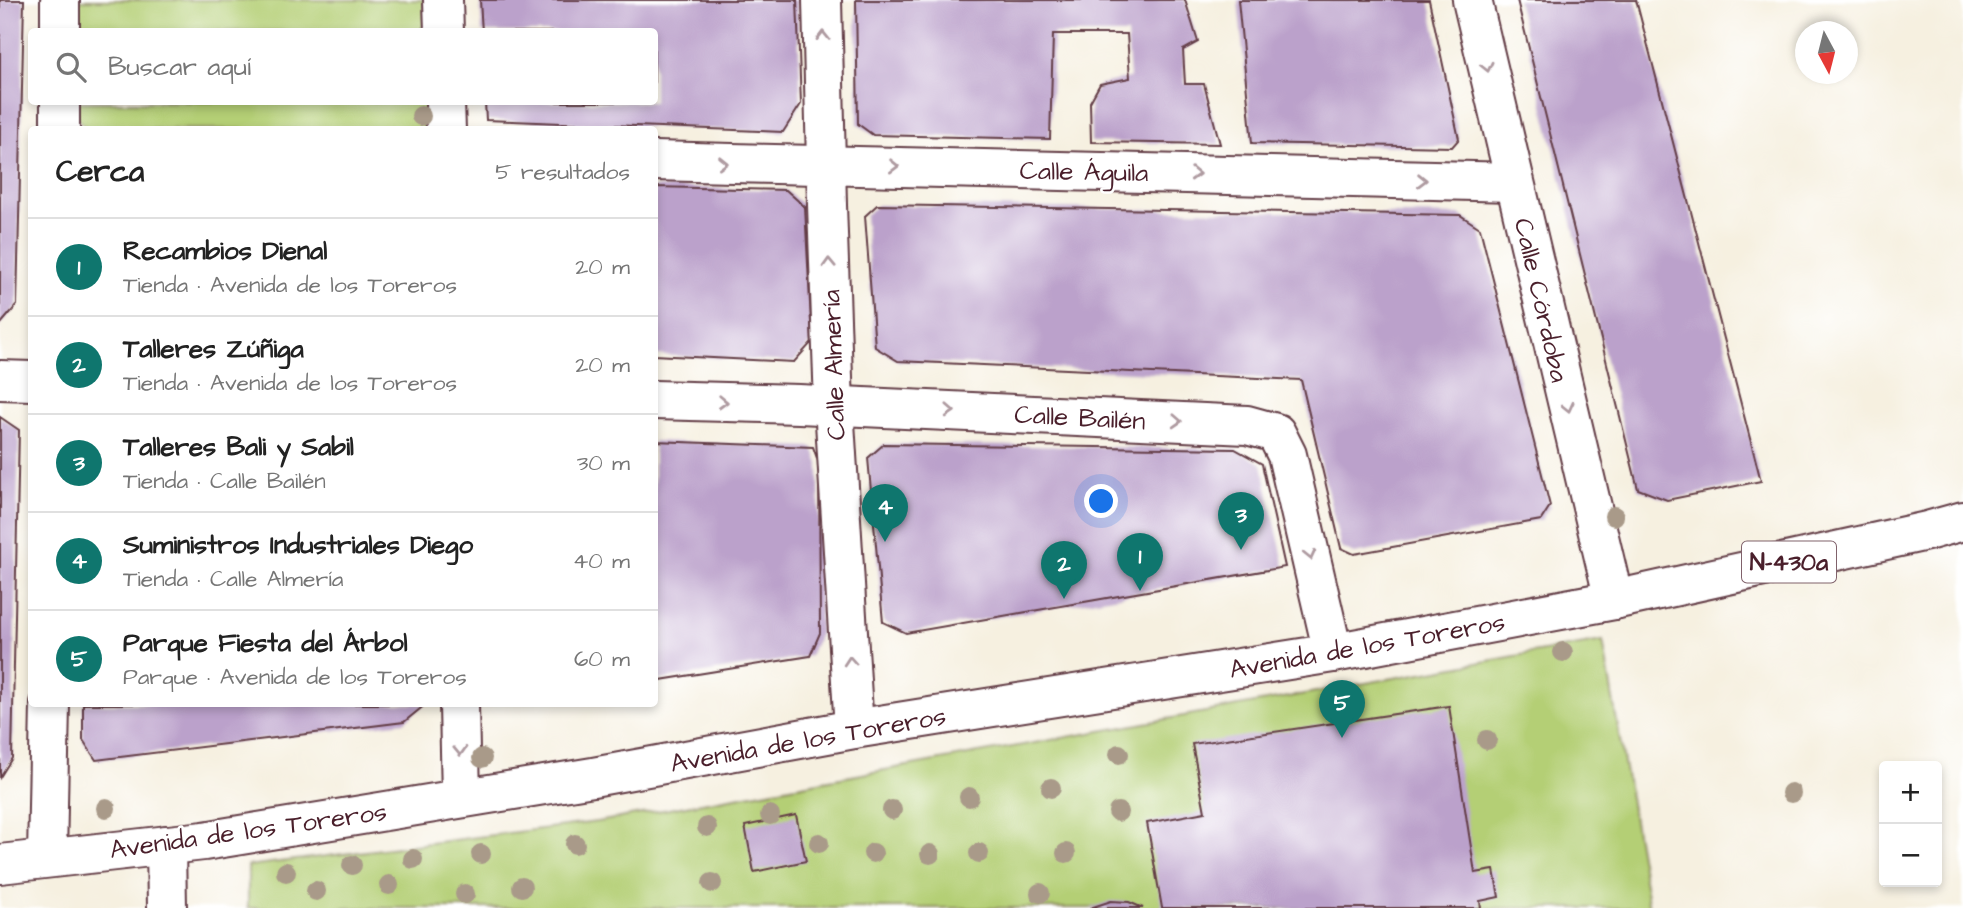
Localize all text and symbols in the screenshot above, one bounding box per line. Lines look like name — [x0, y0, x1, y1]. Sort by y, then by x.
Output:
north arrow — [1795, 21, 1858, 84]
search box — [28, 28, 658, 105]
one-way arrow — [815, 30, 831, 40]
icon: search — [52, 48, 90, 86]
text: Buscar aquí — [108, 49, 251, 85]
one-way arrow — [1479, 60, 1494, 72]
text: Cerca — [56, 151, 144, 193]
street label: Calle Águila — [1019, 153, 1149, 193]
one-way arrow — [718, 155, 728, 171]
text: 5 resultados — [495, 156, 630, 188]
one-way arrow — [889, 159, 900, 174]
one-way arrow — [1190, 166, 1201, 182]
one-way arrow — [1417, 172, 1428, 188]
street label: Calle Córdoba — [1505, 215, 1577, 386]
text: Recambios Dienal — [123, 233, 327, 269]
text: 1 — [78, 251, 80, 283]
text: 20 m — [575, 251, 630, 283]
one-way arrow — [821, 257, 836, 268]
text: Tienda · Avenida de los Toreros — [123, 269, 457, 301]
street label: Calle Almería — [813, 289, 855, 441]
text: Talleres Zúñiga — [123, 331, 304, 367]
text: 2 — [72, 349, 86, 381]
text: 20 m — [575, 349, 630, 381]
text: Tienda · Avenida de los Toreros — [123, 367, 457, 399]
one-way arrow — [717, 395, 728, 410]
street label: Calle Bailén — [1014, 397, 1146, 439]
one-way arrow — [1560, 401, 1574, 413]
one-way arrow — [945, 403, 956, 418]
one-way arrow — [1172, 414, 1183, 429]
text: Talleres Bali y Sabil — [123, 429, 354, 465]
text: 3 — [73, 447, 85, 479]
text: 30 m — [577, 447, 630, 479]
text: Tienda · Calle Bailén — [123, 465, 326, 497]
pin: 4 — [862, 484, 908, 542]
your location — [1084, 484, 1118, 518]
pin: 3 — [1218, 492, 1264, 550]
text: Suministros Industriales Diego — [123, 527, 473, 563]
pin: 1 — [1117, 533, 1163, 591]
pin: 2 — [1041, 541, 1087, 599]
road number: N-430a — [1742, 542, 1836, 582]
text: 4 — [71, 545, 87, 577]
text: 40 m — [573, 545, 630, 577]
one-way arrow — [1302, 549, 1316, 561]
text: Tienda · Calle Almería — [123, 563, 343, 595]
street label: Avenida de los Toreros — [1226, 604, 1508, 688]
text: Parque Fiesta del Árbol — [123, 625, 408, 661]
text: 5 — [71, 643, 87, 675]
text: 60 m — [574, 643, 630, 675]
one-way arrow — [843, 656, 858, 667]
text: Parque · Avenida de los Toreros — [123, 661, 467, 693]
pin: 5 — [1319, 680, 1365, 738]
street label: Avenida de los Toreros — [667, 698, 949, 782]
one-way arrow — [452, 746, 467, 757]
map controls — [1879, 761, 1942, 887]
button: + — [1879, 761, 1942, 824]
street label: Avenida de los Toreros — [107, 794, 389, 868]
button: − — [1879, 824, 1942, 887]

